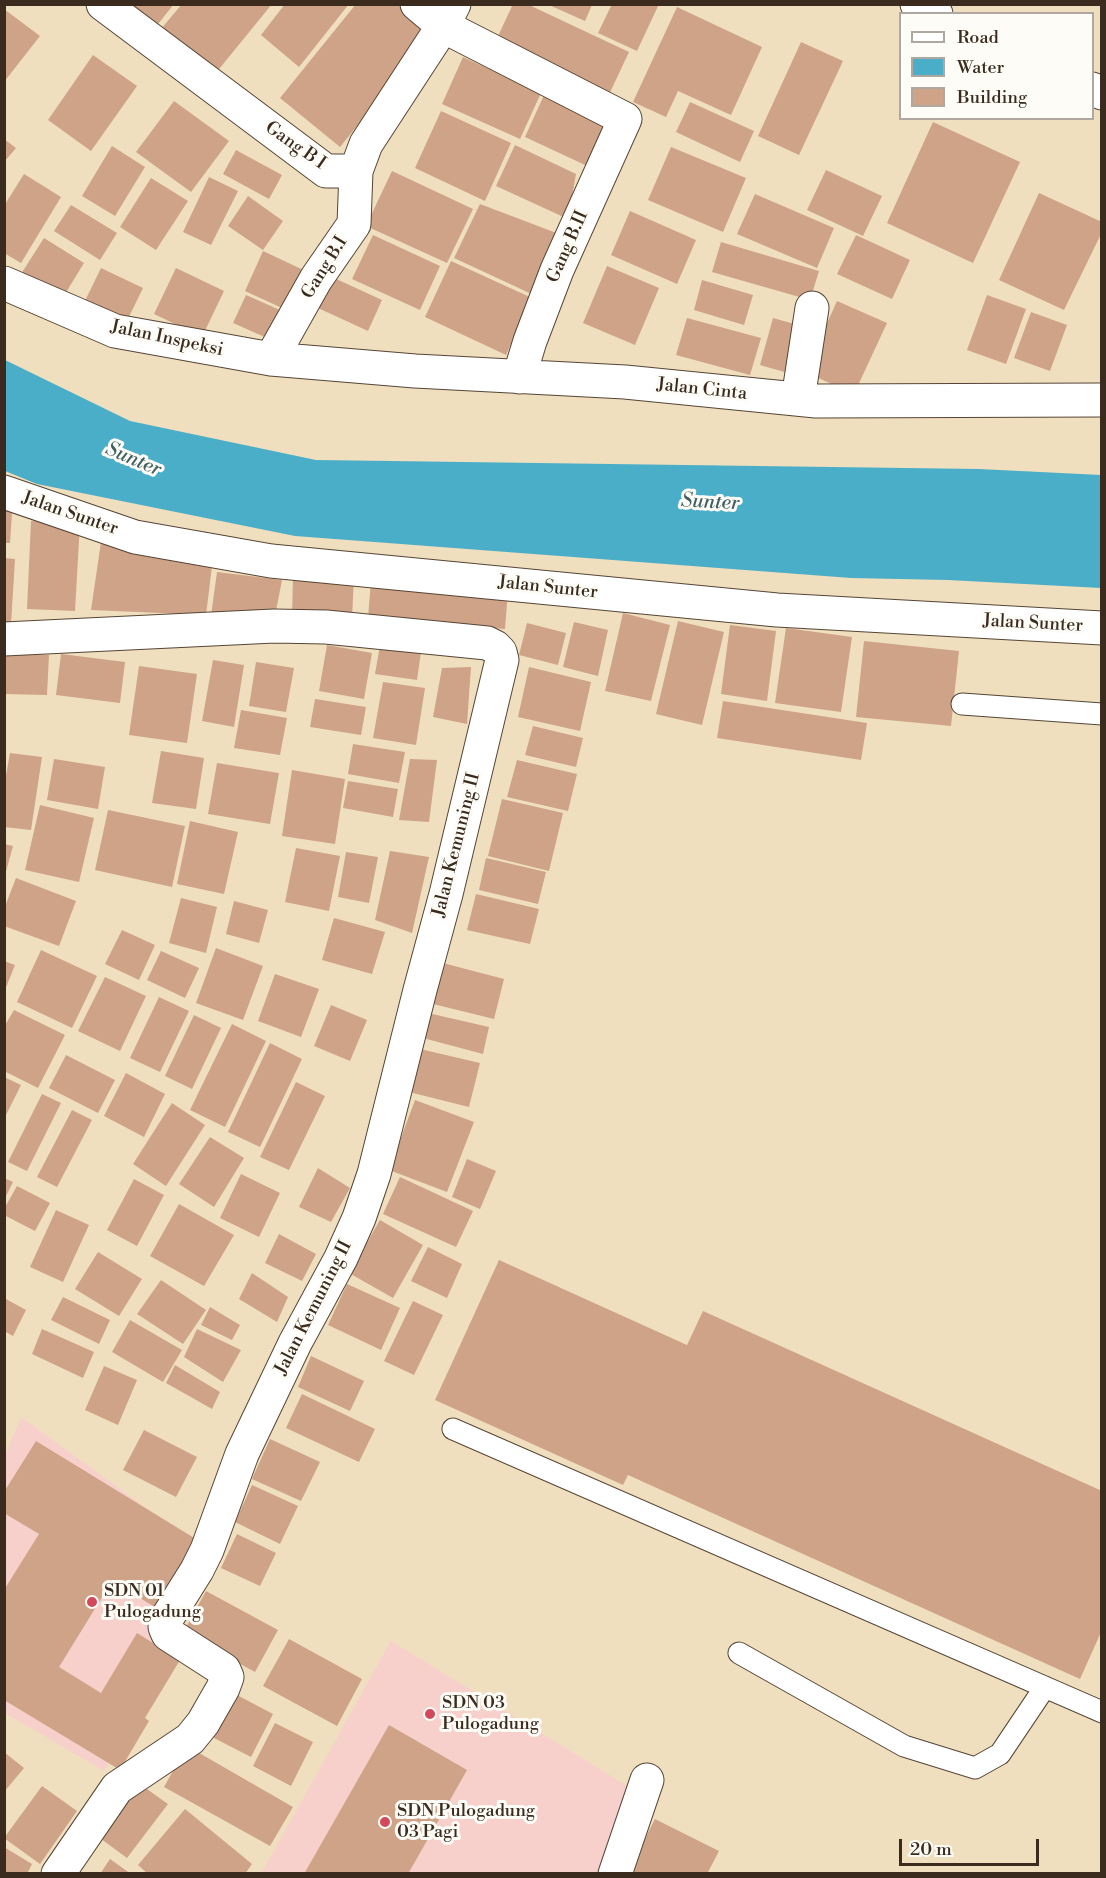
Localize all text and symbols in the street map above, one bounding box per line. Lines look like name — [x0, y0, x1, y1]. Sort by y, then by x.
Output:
legend — [899, 12, 1094, 120]
text: Road — [957, 26, 999, 49]
text: Water — [957, 56, 1004, 79]
text: Building — [957, 86, 1027, 109]
street label: Gang B I — [260, 117, 330, 175]
street label: Gang B.II — [543, 208, 593, 286]
street label: Gang B.I — [297, 233, 353, 303]
street label: Jalan Inspeksi — [109, 317, 225, 361]
street label: Jalan Cinta — [656, 375, 748, 405]
water label: Sunter — [101, 438, 165, 482]
street label: Jalan Sunter — [19, 488, 121, 540]
water label: Sunter — [680, 489, 740, 517]
street label: Jalan Sunter — [497, 572, 599, 604]
street label: Jalan Sunter — [982, 611, 1084, 637]
street label: Jalan Kemuning II — [429, 771, 485, 919]
street label: Jalan Kemuning II — [271, 1237, 357, 1379]
place label: SDN 01 Pulogadung — [104, 1581, 201, 1624]
marker: SDN 01 Pulogadung — [85, 1595, 99, 1609]
place label: SDN 03 Pulogadung — [442, 1693, 539, 1736]
marker: SDN 03 Pulogadung — [423, 1707, 437, 1721]
place label: SDN Pulogadung 03 Pagi — [397, 1801, 535, 1844]
marker: SDN Pulogadung 03 Pagi — [378, 1815, 392, 1829]
scale bar — [902, 1827, 1042, 1865]
text: 20 m — [910, 1838, 952, 1861]

